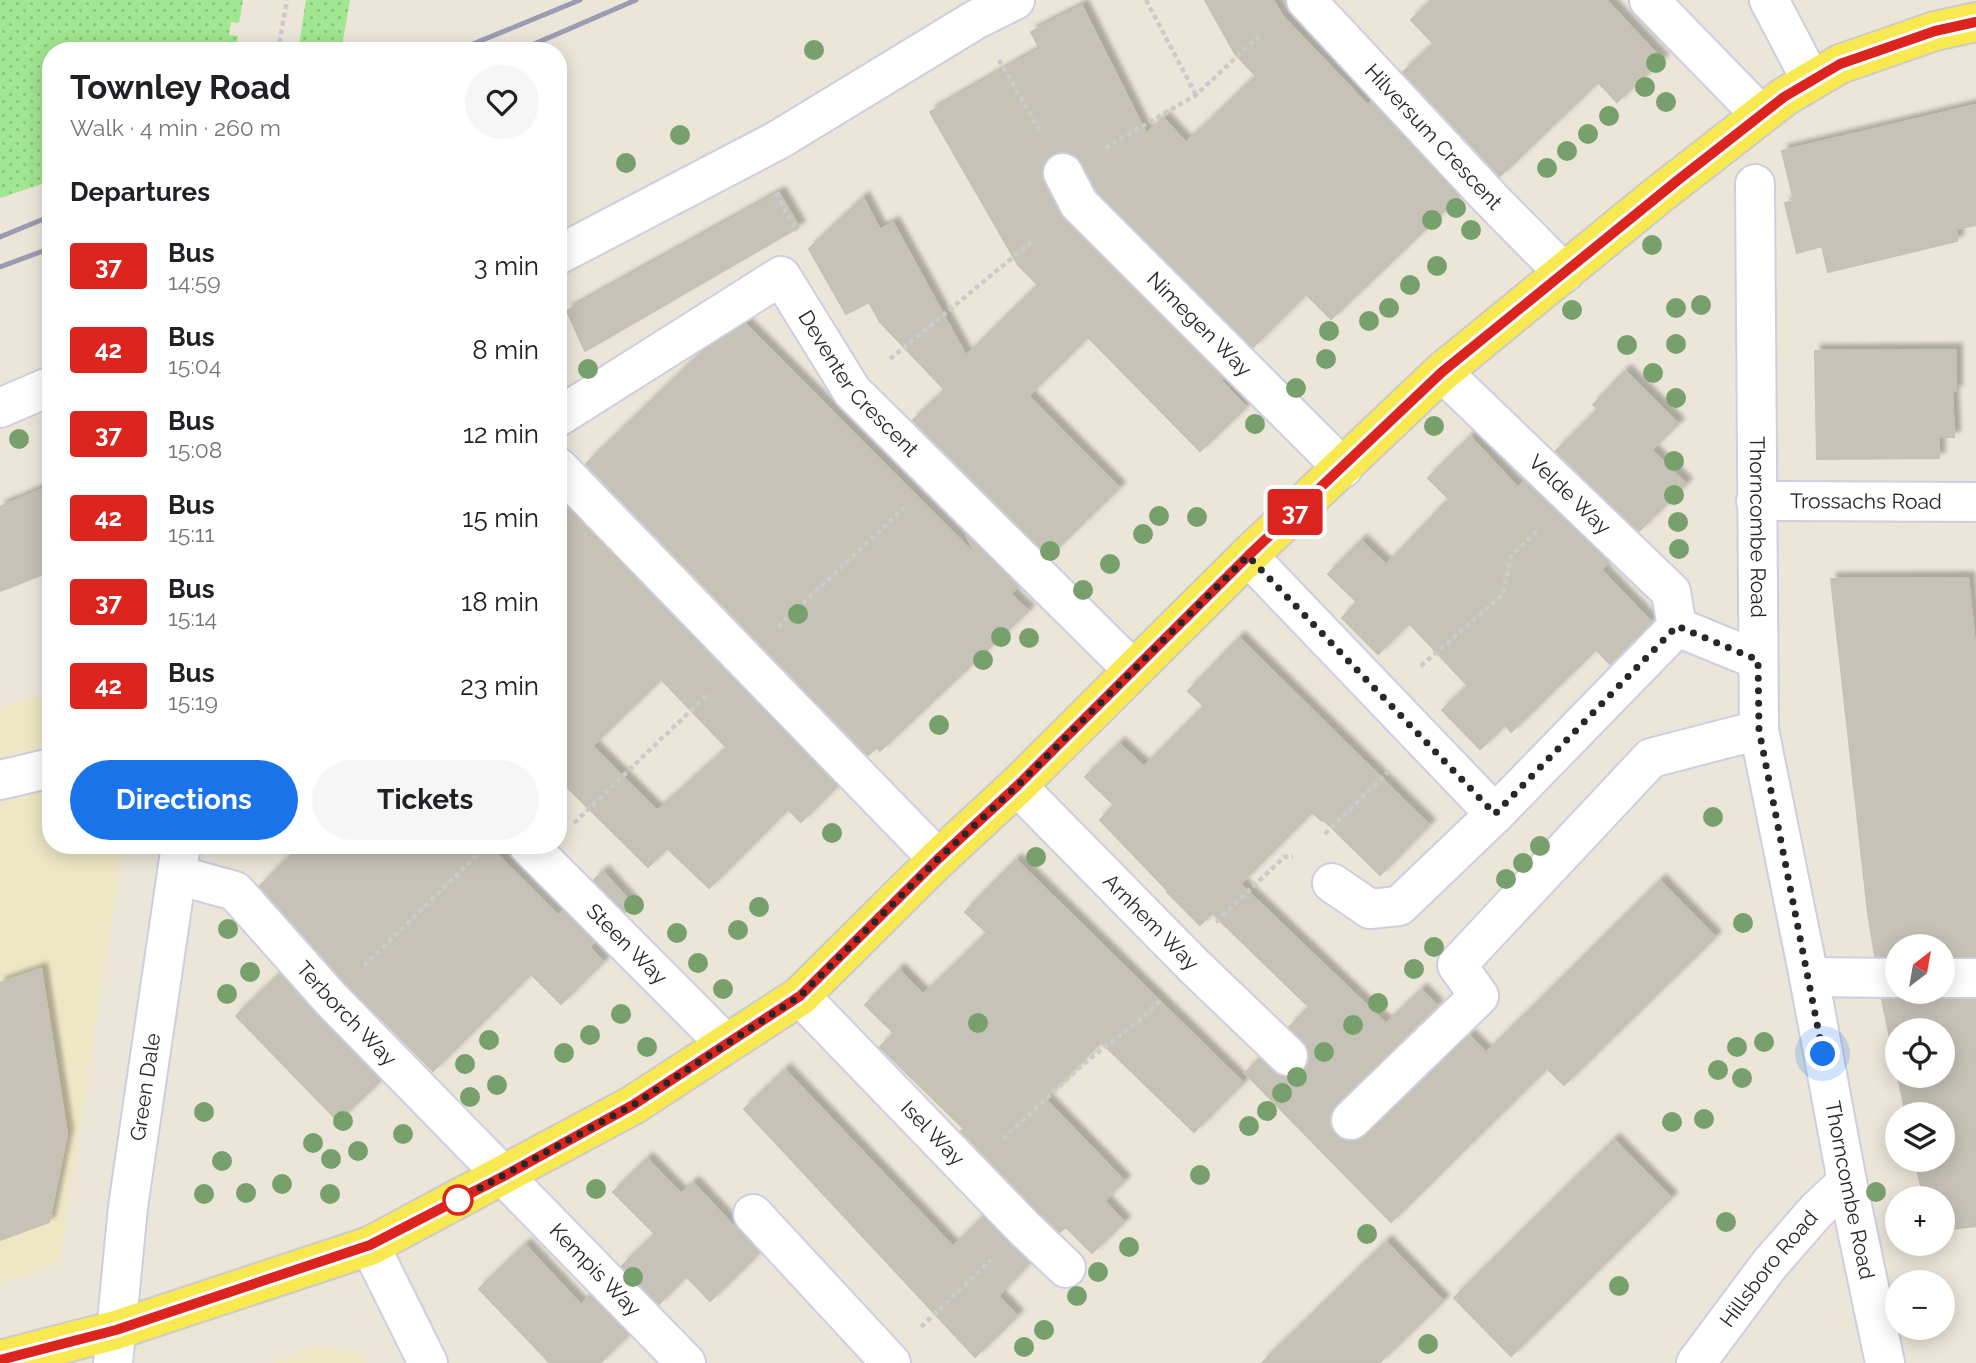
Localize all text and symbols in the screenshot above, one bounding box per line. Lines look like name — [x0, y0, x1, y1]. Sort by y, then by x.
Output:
street label: Hilversum Crescent — [1360, 58, 1508, 215]
button: heart — [465, 65, 539, 139]
text: Townley Road — [70, 68, 291, 107]
text: Walk · 4 min · 260 m — [70, 114, 281, 141]
text: Departures — [70, 177, 210, 207]
text: Bus — [168, 238, 215, 268]
text: 37 — [95, 251, 122, 280]
text: 3 min — [474, 251, 539, 281]
street label: Nimegen Way — [1142, 266, 1257, 382]
text: 14:59 — [168, 268, 221, 295]
street label: Deventer Crescent — [793, 306, 924, 462]
text: Bus — [168, 322, 215, 352]
text: 42 — [95, 335, 122, 364]
text: 8 min — [472, 335, 539, 365]
text: 15:04 — [168, 352, 221, 379]
text: Bus — [168, 406, 215, 436]
text: 37 — [95, 419, 122, 448]
text: 12 min — [463, 419, 539, 449]
text: 15:08 — [168, 436, 222, 463]
street label: Thorncombe Road — [1745, 436, 1771, 618]
street label: Velde Way — [1524, 449, 1616, 539]
street label: Trossachs Road — [1790, 488, 1942, 514]
line badge: 37 — [1264, 489, 1326, 535]
text: Bus — [168, 490, 215, 520]
text: 37 — [1282, 497, 1308, 526]
text: 42 — [95, 503, 122, 532]
text: 15 min — [462, 503, 539, 533]
text: 15:11 — [168, 520, 214, 547]
text: Bus — [168, 574, 215, 604]
text: 37 — [95, 587, 122, 616]
text: 18 min — [461, 587, 539, 617]
text: 15:14 — [168, 604, 217, 631]
text: Bus — [168, 658, 215, 688]
text: 42 — [95, 671, 122, 700]
text: 23 min — [460, 671, 539, 701]
text: 15:19 — [168, 688, 218, 715]
button: Directions — [70, 760, 298, 840]
button: Tickets — [312, 760, 539, 840]
street label: Arnhem Way — [1098, 868, 1204, 975]
street label: Steen Way — [581, 898, 673, 990]
north arrow — [1885, 934, 1955, 1004]
map controls — [1885, 934, 1955, 1340]
street label: Terborch Way — [291, 956, 402, 1071]
button: locate — [1885, 1018, 1955, 1088]
street label: Green Dale — [125, 1031, 165, 1143]
your location — [1805, 1036, 1840, 1071]
street label: Isel Way — [896, 1095, 970, 1171]
street label: Thorncombe Road — [1820, 1099, 1880, 1282]
button: layers — [1885, 1102, 1955, 1172]
unlabelled marker — [443, 1185, 473, 1215]
button: + — [1885, 1186, 1955, 1256]
street label: Hillsboro Road — [1714, 1205, 1823, 1332]
street label: Kempis Way — [545, 1218, 646, 1321]
button: − — [1885, 1270, 1955, 1340]

